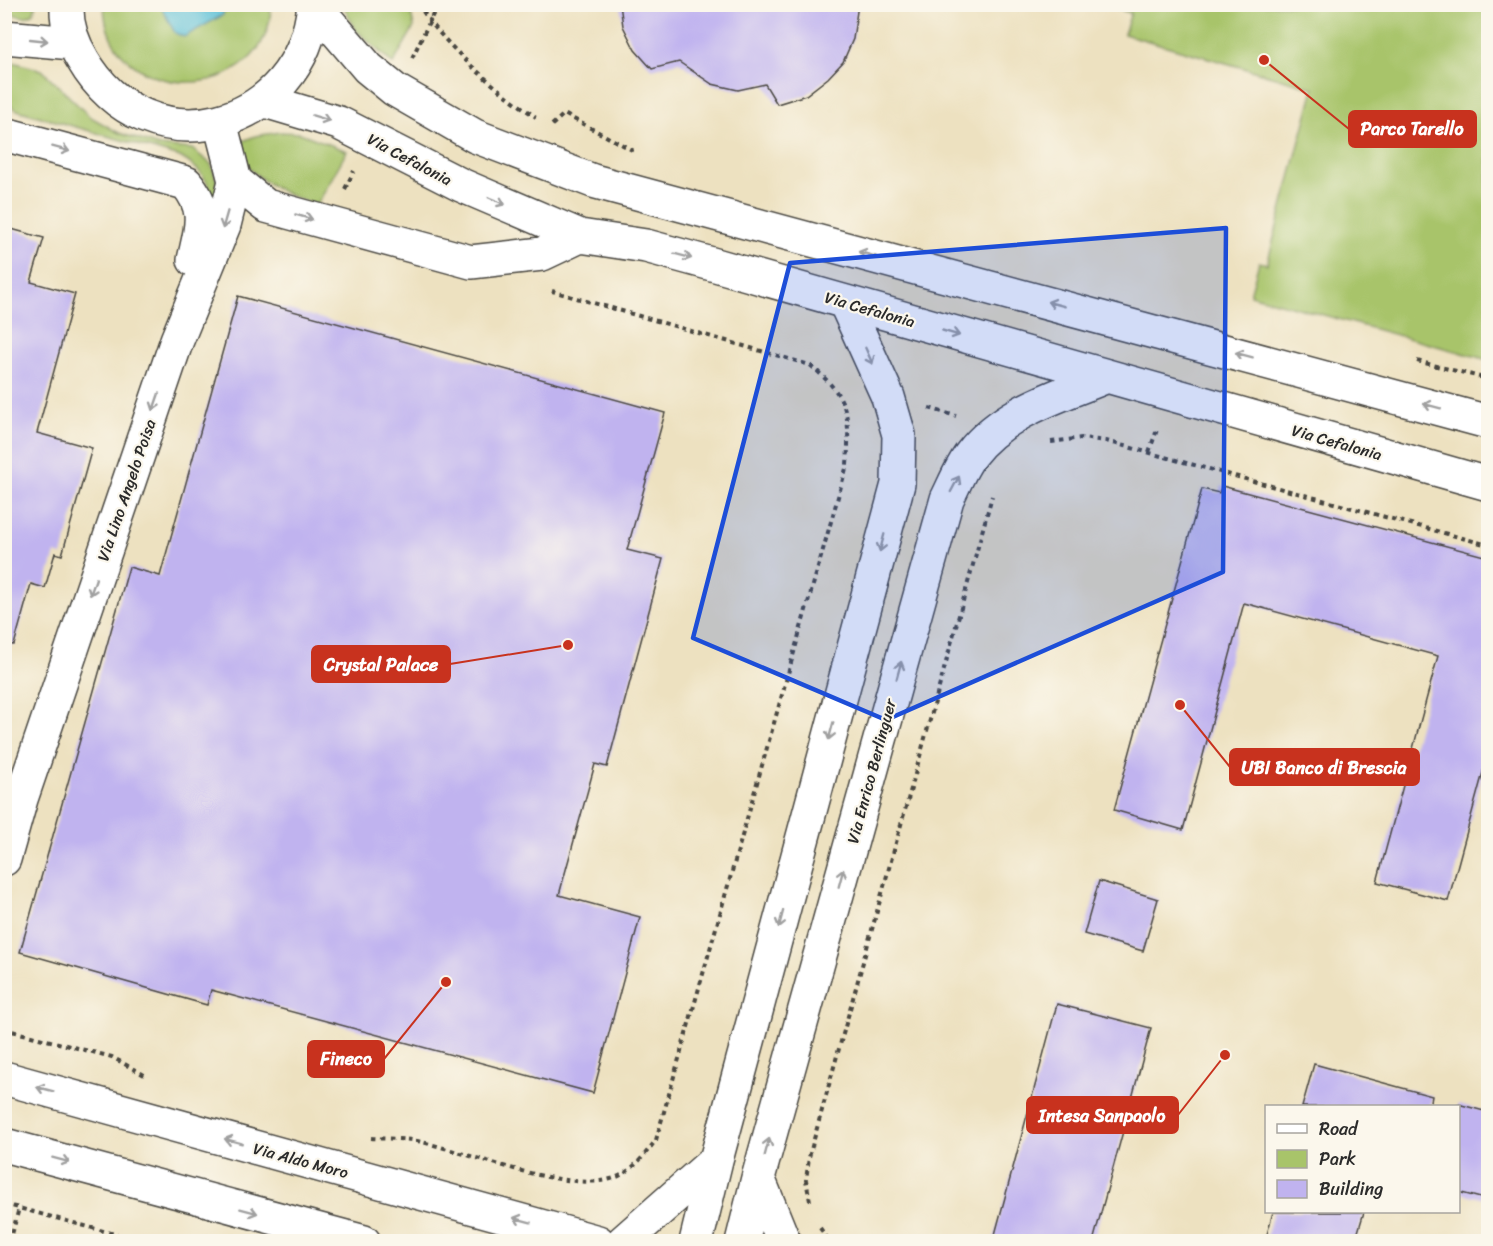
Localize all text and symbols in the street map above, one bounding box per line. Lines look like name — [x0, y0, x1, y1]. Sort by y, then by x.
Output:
one-way arrow — [28, 35, 48, 46]
callout: Parco Tarello — [1349, 111, 1476, 147]
one-way arrow — [311, 113, 330, 124]
text: Parco Tarello — [1360, 113, 1464, 145]
street label: Via Cefalonia — [362, 125, 458, 194]
one-way arrow — [51, 144, 70, 155]
one-way arrow — [487, 196, 506, 207]
one-way arrow — [219, 210, 230, 229]
one-way arrow — [294, 212, 313, 223]
one-way arrow — [858, 248, 877, 259]
one-way arrow — [673, 251, 692, 263]
street label: Via Cefalonia — [821, 283, 918, 336]
one-way arrow — [1047, 298, 1066, 309]
one-way arrow — [941, 328, 960, 339]
one-way arrow — [864, 346, 875, 364]
one-way arrow — [1235, 348, 1254, 360]
one-way arrow — [150, 392, 161, 411]
one-way arrow — [1423, 400, 1442, 411]
street label: Via Lino Angelo Poisa — [89, 415, 164, 565]
street label: Via Cefalonia — [1288, 416, 1385, 469]
one-way arrow — [950, 475, 961, 493]
one-way arrow — [876, 533, 887, 552]
one-way arrow — [87, 577, 98, 596]
callout: Crystal Palace — [312, 646, 450, 682]
text: Crystal Palace — [323, 649, 439, 681]
one-way arrow — [894, 661, 905, 680]
street label: Via Enrico Berlinguer — [838, 694, 905, 847]
one-way arrow — [825, 721, 837, 740]
callout: UBI Banco di Brescia — [1230, 749, 1419, 785]
text: UBI Banco di Brescia — [1242, 752, 1407, 784]
one-way arrow — [836, 869, 848, 888]
one-way arrow — [775, 910, 786, 929]
callout: Fineco — [308, 1041, 384, 1077]
text: Fineco — [319, 1043, 372, 1075]
one-way arrow — [35, 1083, 54, 1094]
callout: Intesa Sanpaolo — [1027, 1097, 1178, 1133]
text: Intesa Sanpaolo — [1038, 1100, 1165, 1132]
legend — [1265, 1105, 1460, 1213]
text: Road — [1319, 1113, 1359, 1145]
one-way arrow — [223, 1134, 242, 1146]
street label: Via Aldo Moro — [250, 1134, 352, 1187]
one-way arrow — [762, 1138, 773, 1157]
text: Park — [1319, 1143, 1356, 1175]
one-way arrow — [51, 1155, 70, 1166]
text: Building — [1319, 1173, 1383, 1205]
one-way arrow — [239, 1205, 258, 1217]
one-way arrow — [513, 1214, 532, 1226]

